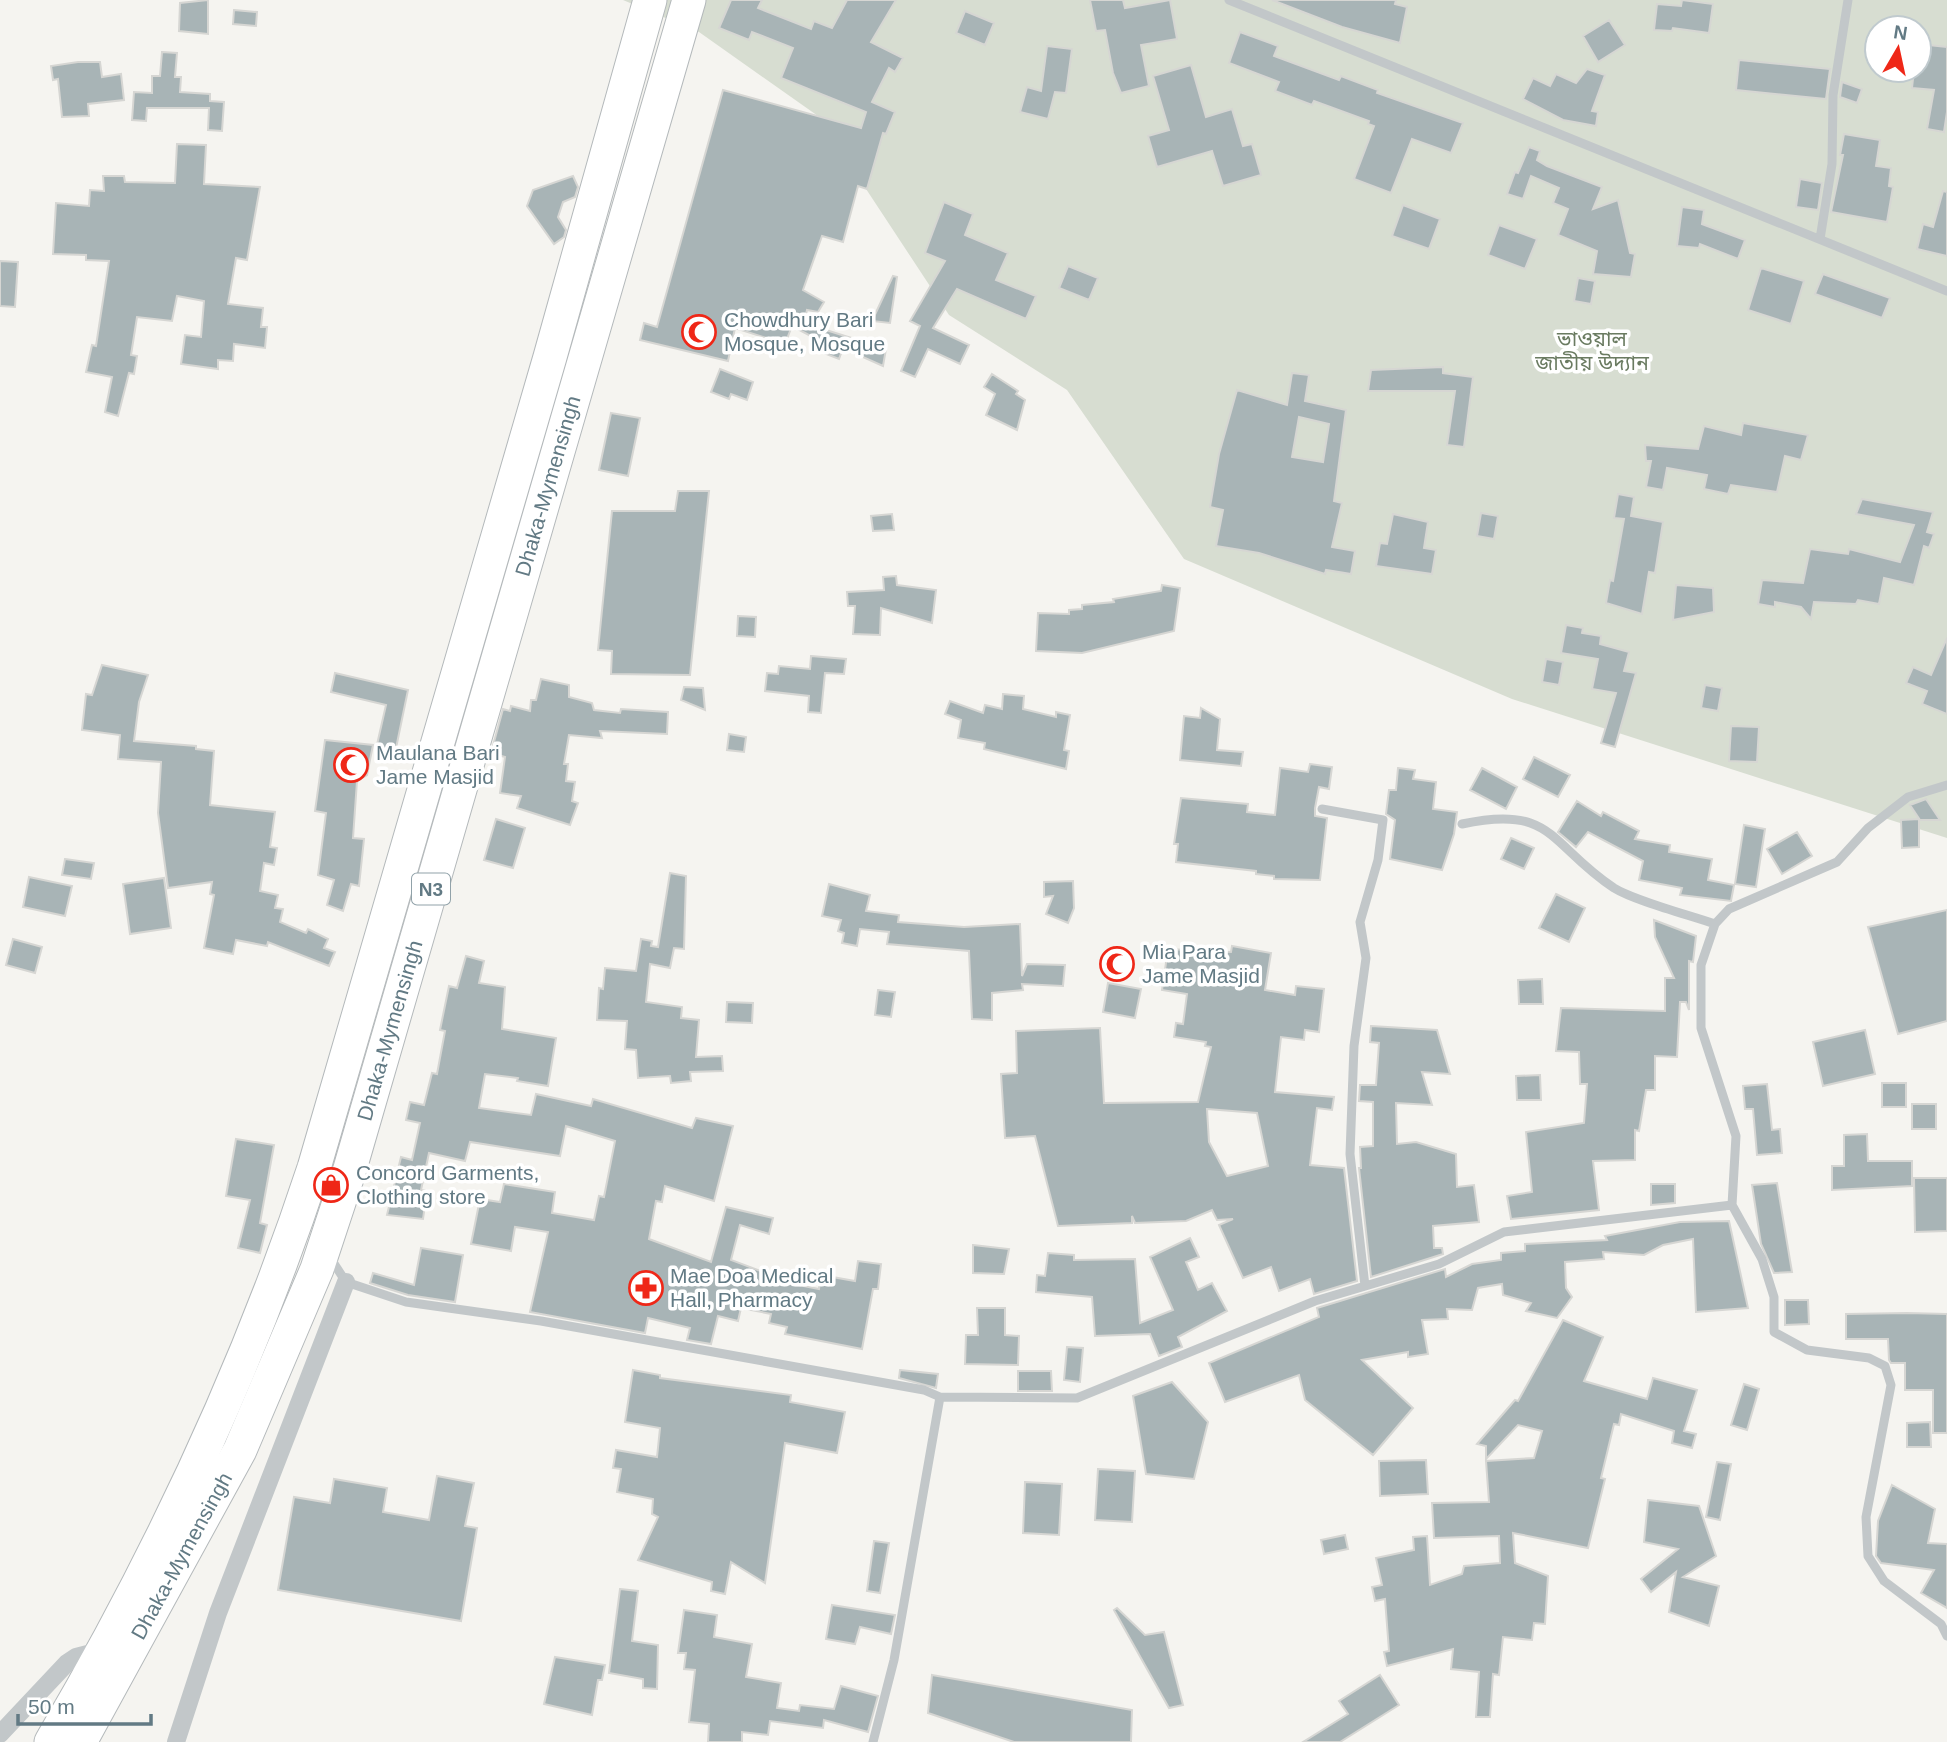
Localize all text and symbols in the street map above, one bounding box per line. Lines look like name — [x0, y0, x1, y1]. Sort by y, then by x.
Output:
north arrow — [1863, 14, 1933, 84]
text: N — [1892, 21, 1909, 44]
place label: Chowdhury Bari Mosque, Mosque — [724, 308, 885, 355]
mosque icon: Chowdhury Bari Mosque, Mosque — [680, 313, 718, 351]
park label: ভাওয়াল জাতীয় উদ্যান — [1534, 327, 1649, 374]
street label: Dhaka-Mymensingh — [510, 393, 585, 579]
place label: Maulana Bari Jame Masjid — [376, 741, 500, 788]
mosque icon: Maulana Bari Jame Masjid — [332, 746, 370, 784]
road number: N3 — [412, 874, 450, 904]
street label: Dhaka-Mymensingh — [352, 938, 427, 1123]
place label: Mia Para Jame Masjid — [1142, 940, 1260, 987]
mosque icon: Mia Para Jame Masjid — [1098, 945, 1136, 983]
place label: Concord Garments, Clothing store — [356, 1161, 539, 1208]
shop icon: Concord Garments, Clothing store — [312, 1166, 350, 1204]
place label: Mae Doa Medical Hall, Pharmacy — [670, 1264, 833, 1311]
pharmacy icon: Mae Doa Medical Hall, Pharmacy — [627, 1269, 665, 1307]
street label: Dhaka-Mymensingh — [126, 1468, 236, 1643]
scale bar — [18, 1682, 150, 1726]
text: 50 m — [28, 1695, 75, 1718]

